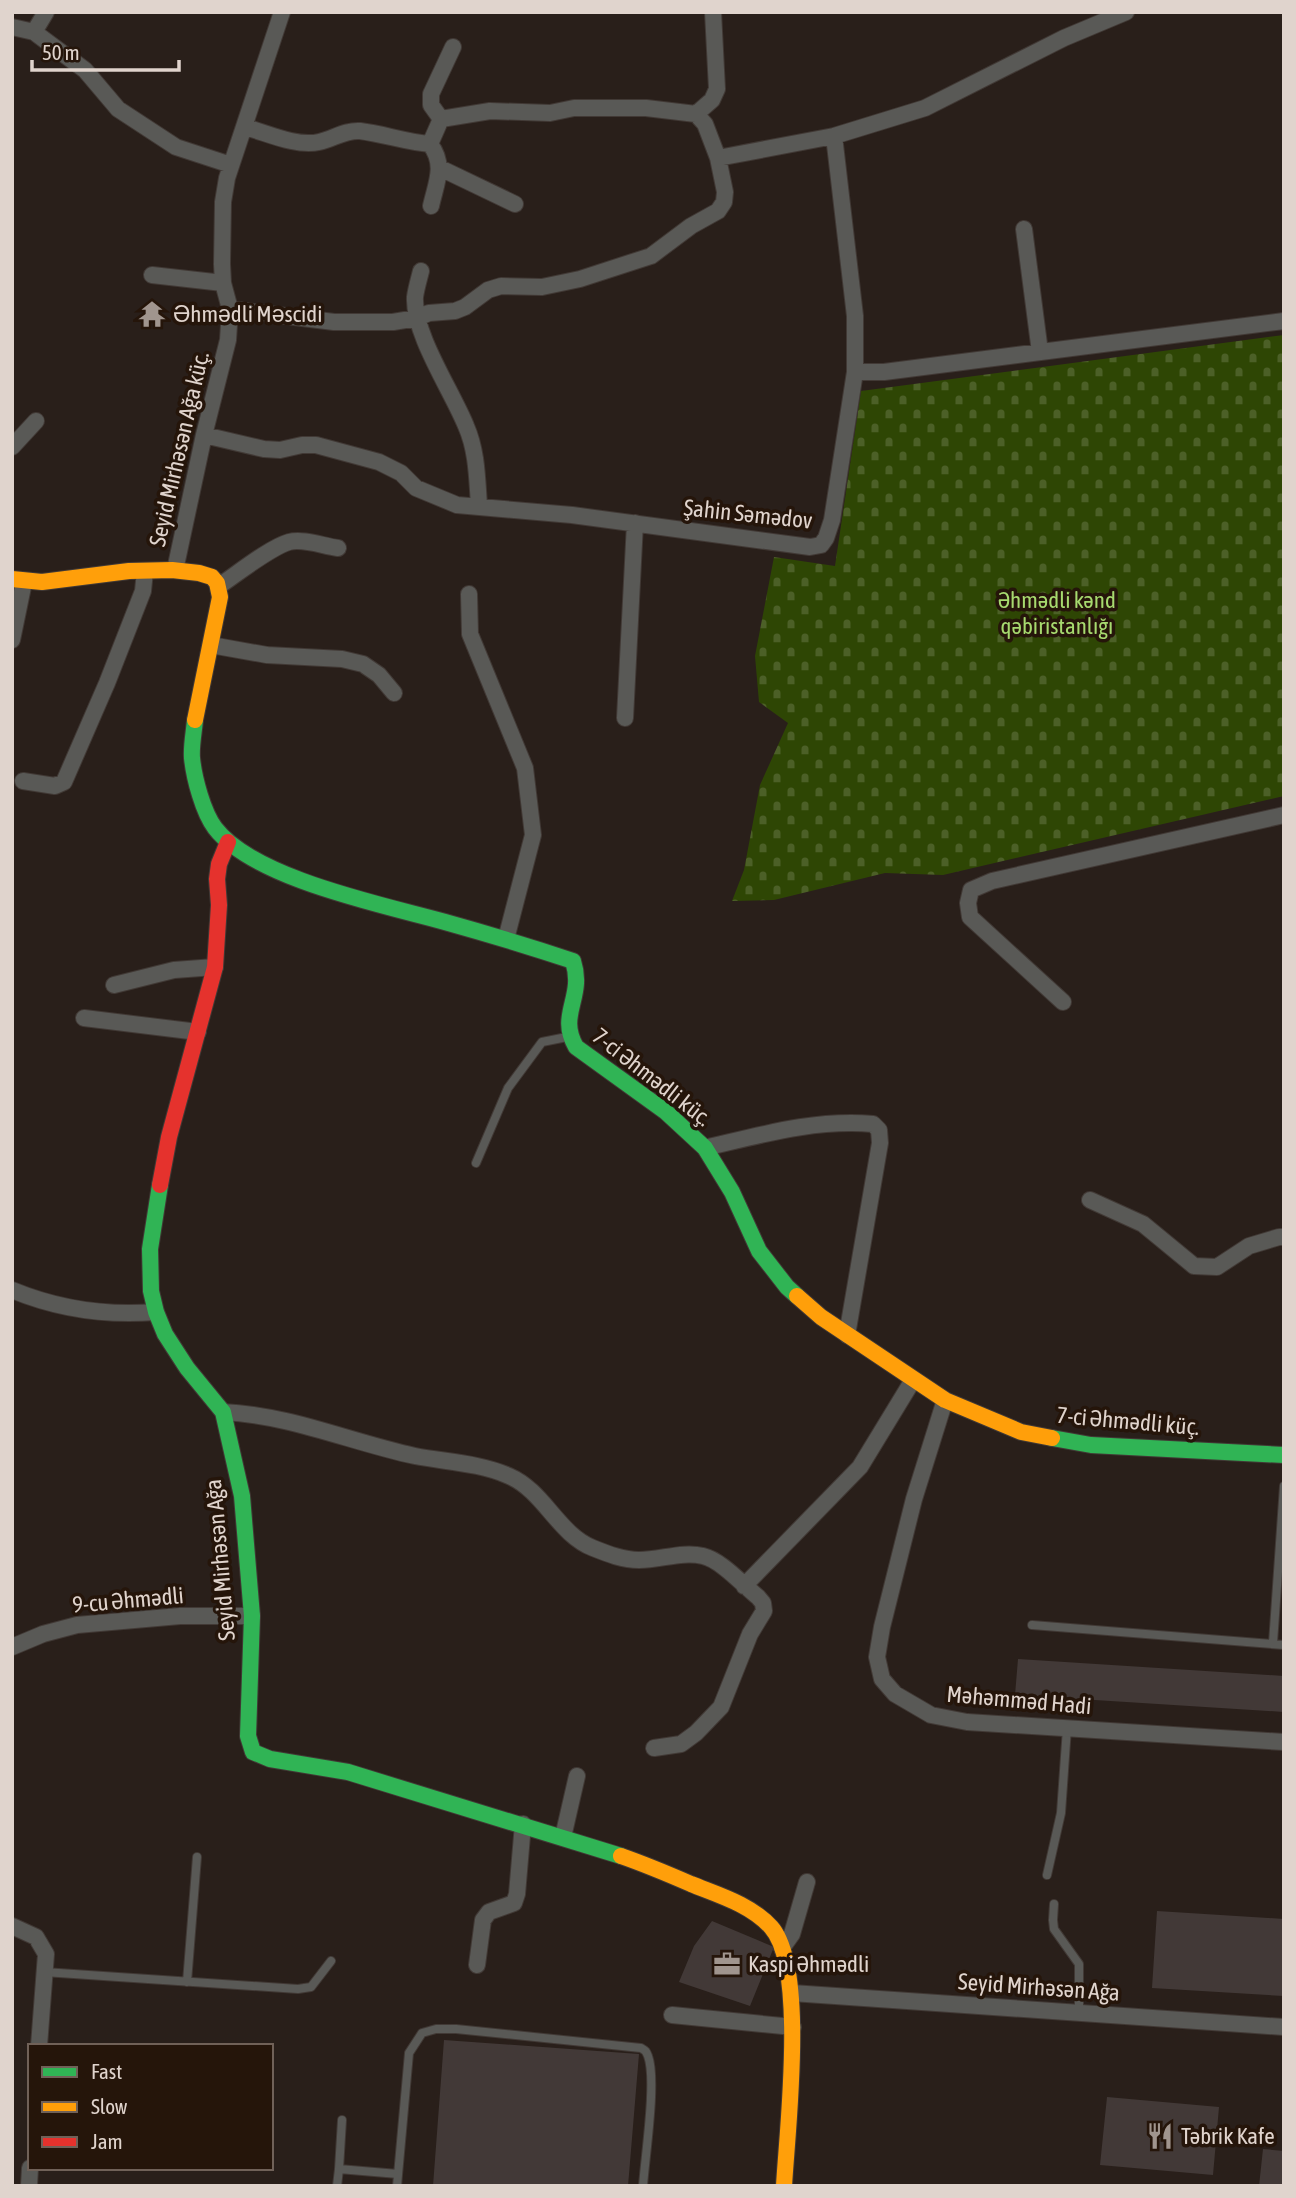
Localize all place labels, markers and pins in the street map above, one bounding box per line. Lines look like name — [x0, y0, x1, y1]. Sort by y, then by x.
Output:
temple icon: Әhmәdli Mәscidi — [137, 299, 167, 329]
place label: Әhmәdli Mәscidi — [173, 301, 323, 327]
office icon: Kaspi Əhmədli — [712, 1949, 742, 1979]
place label: Kaspi Əhmədli — [748, 1951, 869, 1977]
restaurant icon: Təbrik Kafe — [1145, 2121, 1175, 2151]
place label: Təbrik Kafe — [1181, 2123, 1275, 2149]

